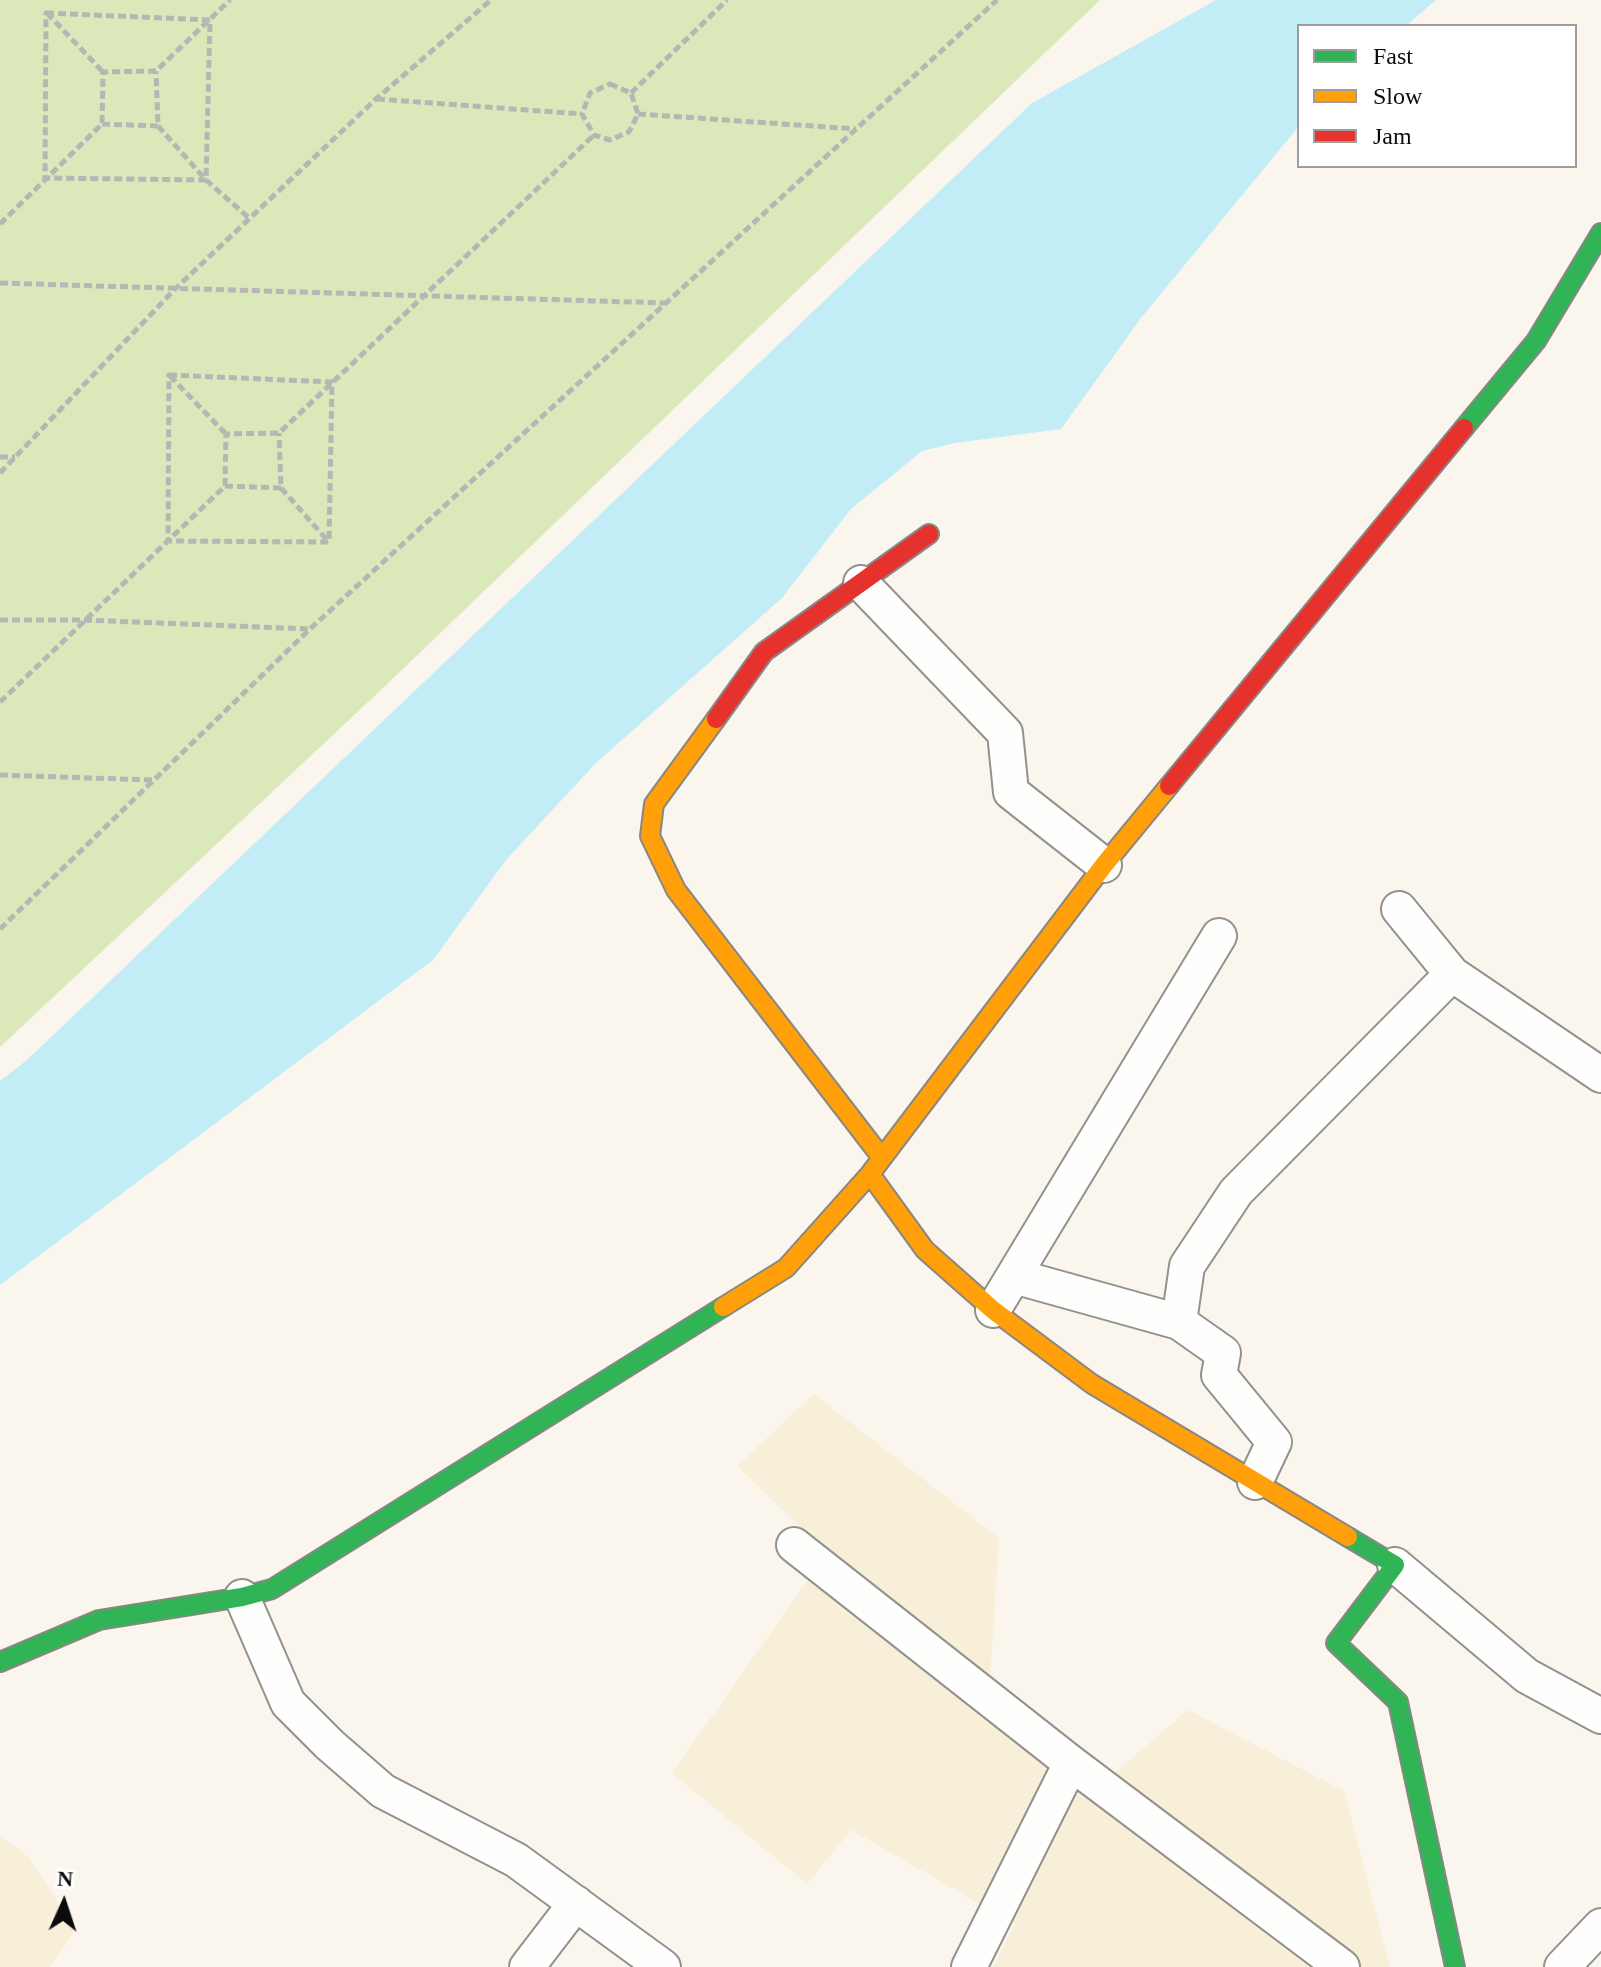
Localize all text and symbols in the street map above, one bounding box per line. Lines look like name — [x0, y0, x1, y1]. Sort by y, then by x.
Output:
legend — [1297, 24, 1577, 168]
text: Fast — [1373, 43, 1413, 69]
text: Slow — [1373, 83, 1422, 109]
text: Jam — [1373, 123, 1412, 149]
north arrow — [24, 1863, 104, 1943]
text: N — [57, 1866, 74, 1891]

